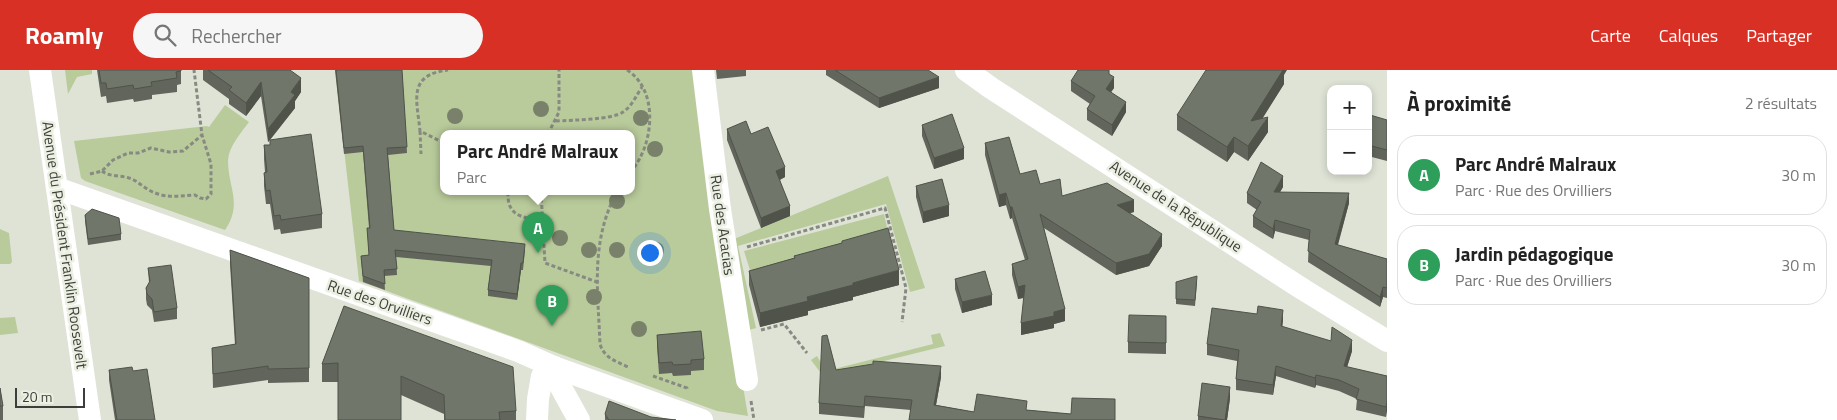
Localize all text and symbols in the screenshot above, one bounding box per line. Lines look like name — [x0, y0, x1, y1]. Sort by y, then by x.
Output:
search box — [133, 13, 483, 58]
text: Roamly — [25, 17, 103, 53]
icon: search — [151, 21, 179, 49]
text: Rechercher — [191, 21, 282, 50]
text: Carte — [1590, 22, 1631, 49]
text: Calques — [1659, 22, 1718, 49]
text: Partager — [1746, 22, 1812, 49]
map controls — [1327, 85, 1372, 175]
button: + — [1327, 85, 1372, 130]
text: À proximité — [1407, 87, 1511, 119]
text: 2 résultats — [1745, 91, 1817, 115]
street label: Avenue du Président Franklin Roosevelt — [36, 120, 94, 371]
popup — [440, 130, 635, 195]
button: − — [1327, 130, 1372, 175]
text: Parc André Malraux — [457, 136, 618, 165]
text: Parc André Malraux — [1455, 149, 1616, 178]
street label: Avenue de la République — [1105, 154, 1247, 258]
text: A — [1419, 163, 1429, 187]
text: 30 m — [1781, 163, 1816, 187]
text: Parc — [457, 165, 487, 189]
street label: Rue des Acacias — [705, 173, 741, 277]
text: Parc · Rue des Orvilliers — [1455, 178, 1612, 202]
pin: A — [522, 212, 554, 253]
text: Jardin pédagogique — [1455, 239, 1614, 268]
your location — [637, 240, 663, 266]
text: B — [1419, 253, 1429, 277]
text: 30 m — [1781, 253, 1816, 277]
text: Parc · Rue des Orvilliers — [1455, 268, 1612, 292]
street label: Rue des Orvilliers — [325, 273, 435, 331]
pin: B — [536, 285, 568, 326]
scale bar — [15, 385, 85, 408]
text: 20 m — [22, 386, 52, 407]

